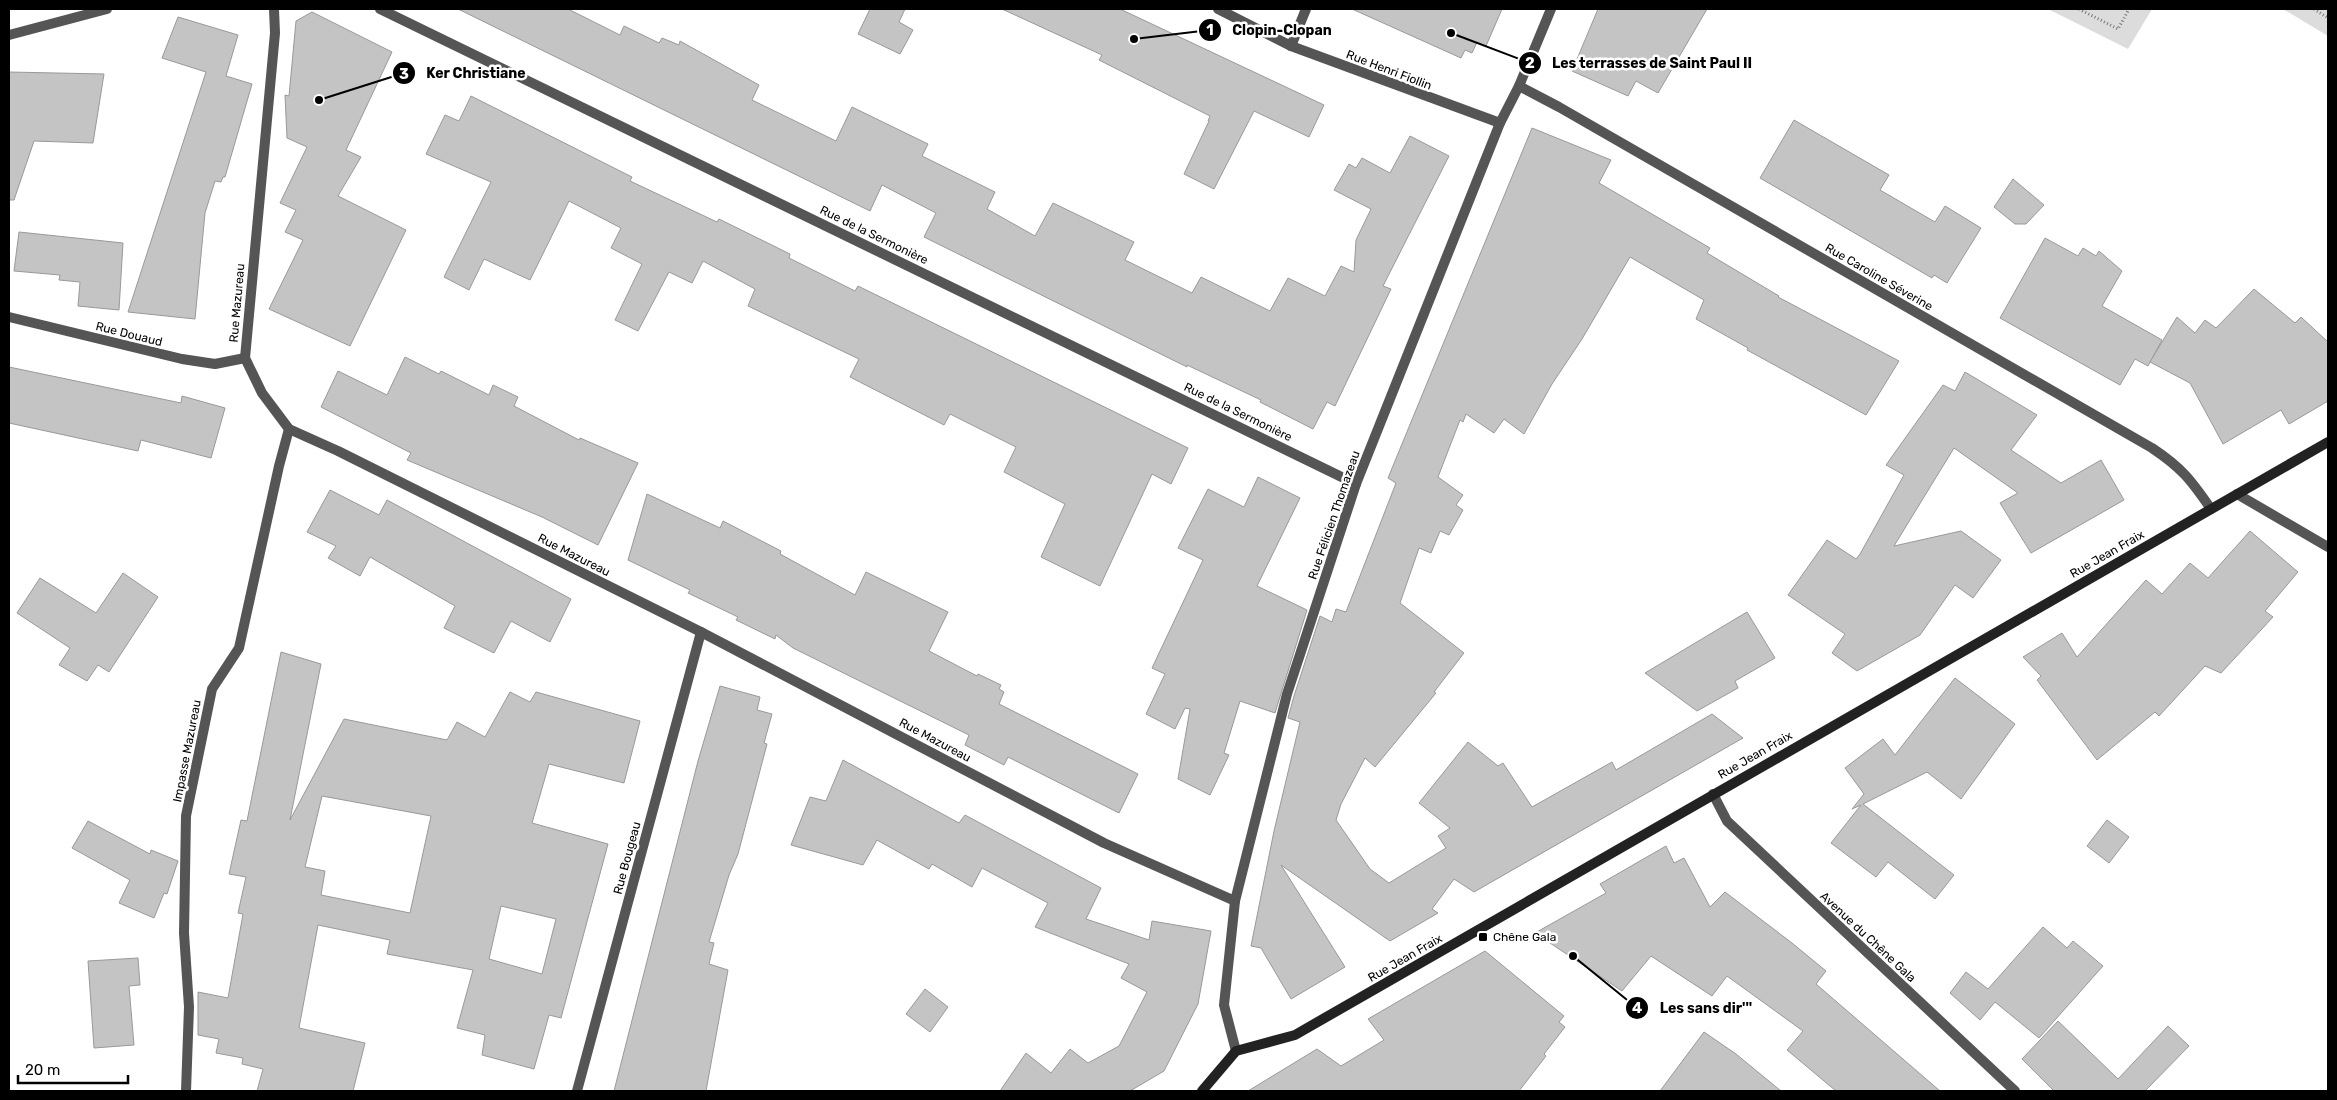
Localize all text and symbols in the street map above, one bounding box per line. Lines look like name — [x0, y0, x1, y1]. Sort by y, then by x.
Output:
callout: Clopin-Clopan — [1197, 16, 1342, 45]
text: 1 — [1206, 21, 1214, 39]
text: Clopin-Clopan — [1232, 22, 1332, 39]
street label: Rue Henri Fiollin — [1344, 47, 1434, 93]
callout: Les terrasses de Saint Paul II — [1517, 49, 1762, 78]
text: 2 — [1525, 54, 1535, 72]
text: Les terrasses de Saint Paul II — [1552, 55, 1752, 72]
callout: Ker Christiane — [391, 59, 536, 88]
text: 3 — [399, 65, 409, 83]
text: Ker Christiane — [426, 65, 526, 82]
street label: Rue de la Sermonière — [818, 203, 931, 267]
street label: Rue Caroline Séverine — [1823, 240, 1936, 314]
street label: Rue Mazureau — [227, 263, 247, 343]
street label: Rue Douaud — [94, 319, 164, 349]
street label: Rue de la Sermonière — [1182, 380, 1295, 444]
street label: Rue Félicien Thomazeau — [1305, 449, 1363, 581]
street label: Rue Jean Fraix — [2067, 527, 2147, 581]
street label: Rue Mazureau — [536, 531, 612, 579]
street label: Impasse Mazureau — [170, 699, 204, 803]
street label: Rue Mazureau — [897, 715, 973, 765]
street label: Rue Jean Fraix — [1715, 728, 1795, 782]
street label: Rue Bougeau — [611, 820, 643, 896]
street label: Avenue du Chêne Gala — [1817, 889, 1919, 985]
place label: Chêne Gala — [1493, 930, 1556, 944]
street label: Rue Jean Fraix — [1365, 931, 1445, 985]
marker: Chêne Gala — [1477, 931, 1489, 943]
callout: Les sans dir''' — [1625, 994, 1762, 1023]
text: 4 — [1632, 999, 1642, 1017]
text: Les sans dir''' — [1660, 1000, 1752, 1017]
scale bar — [18, 1052, 128, 1084]
text: 20 m — [25, 1061, 60, 1079]

